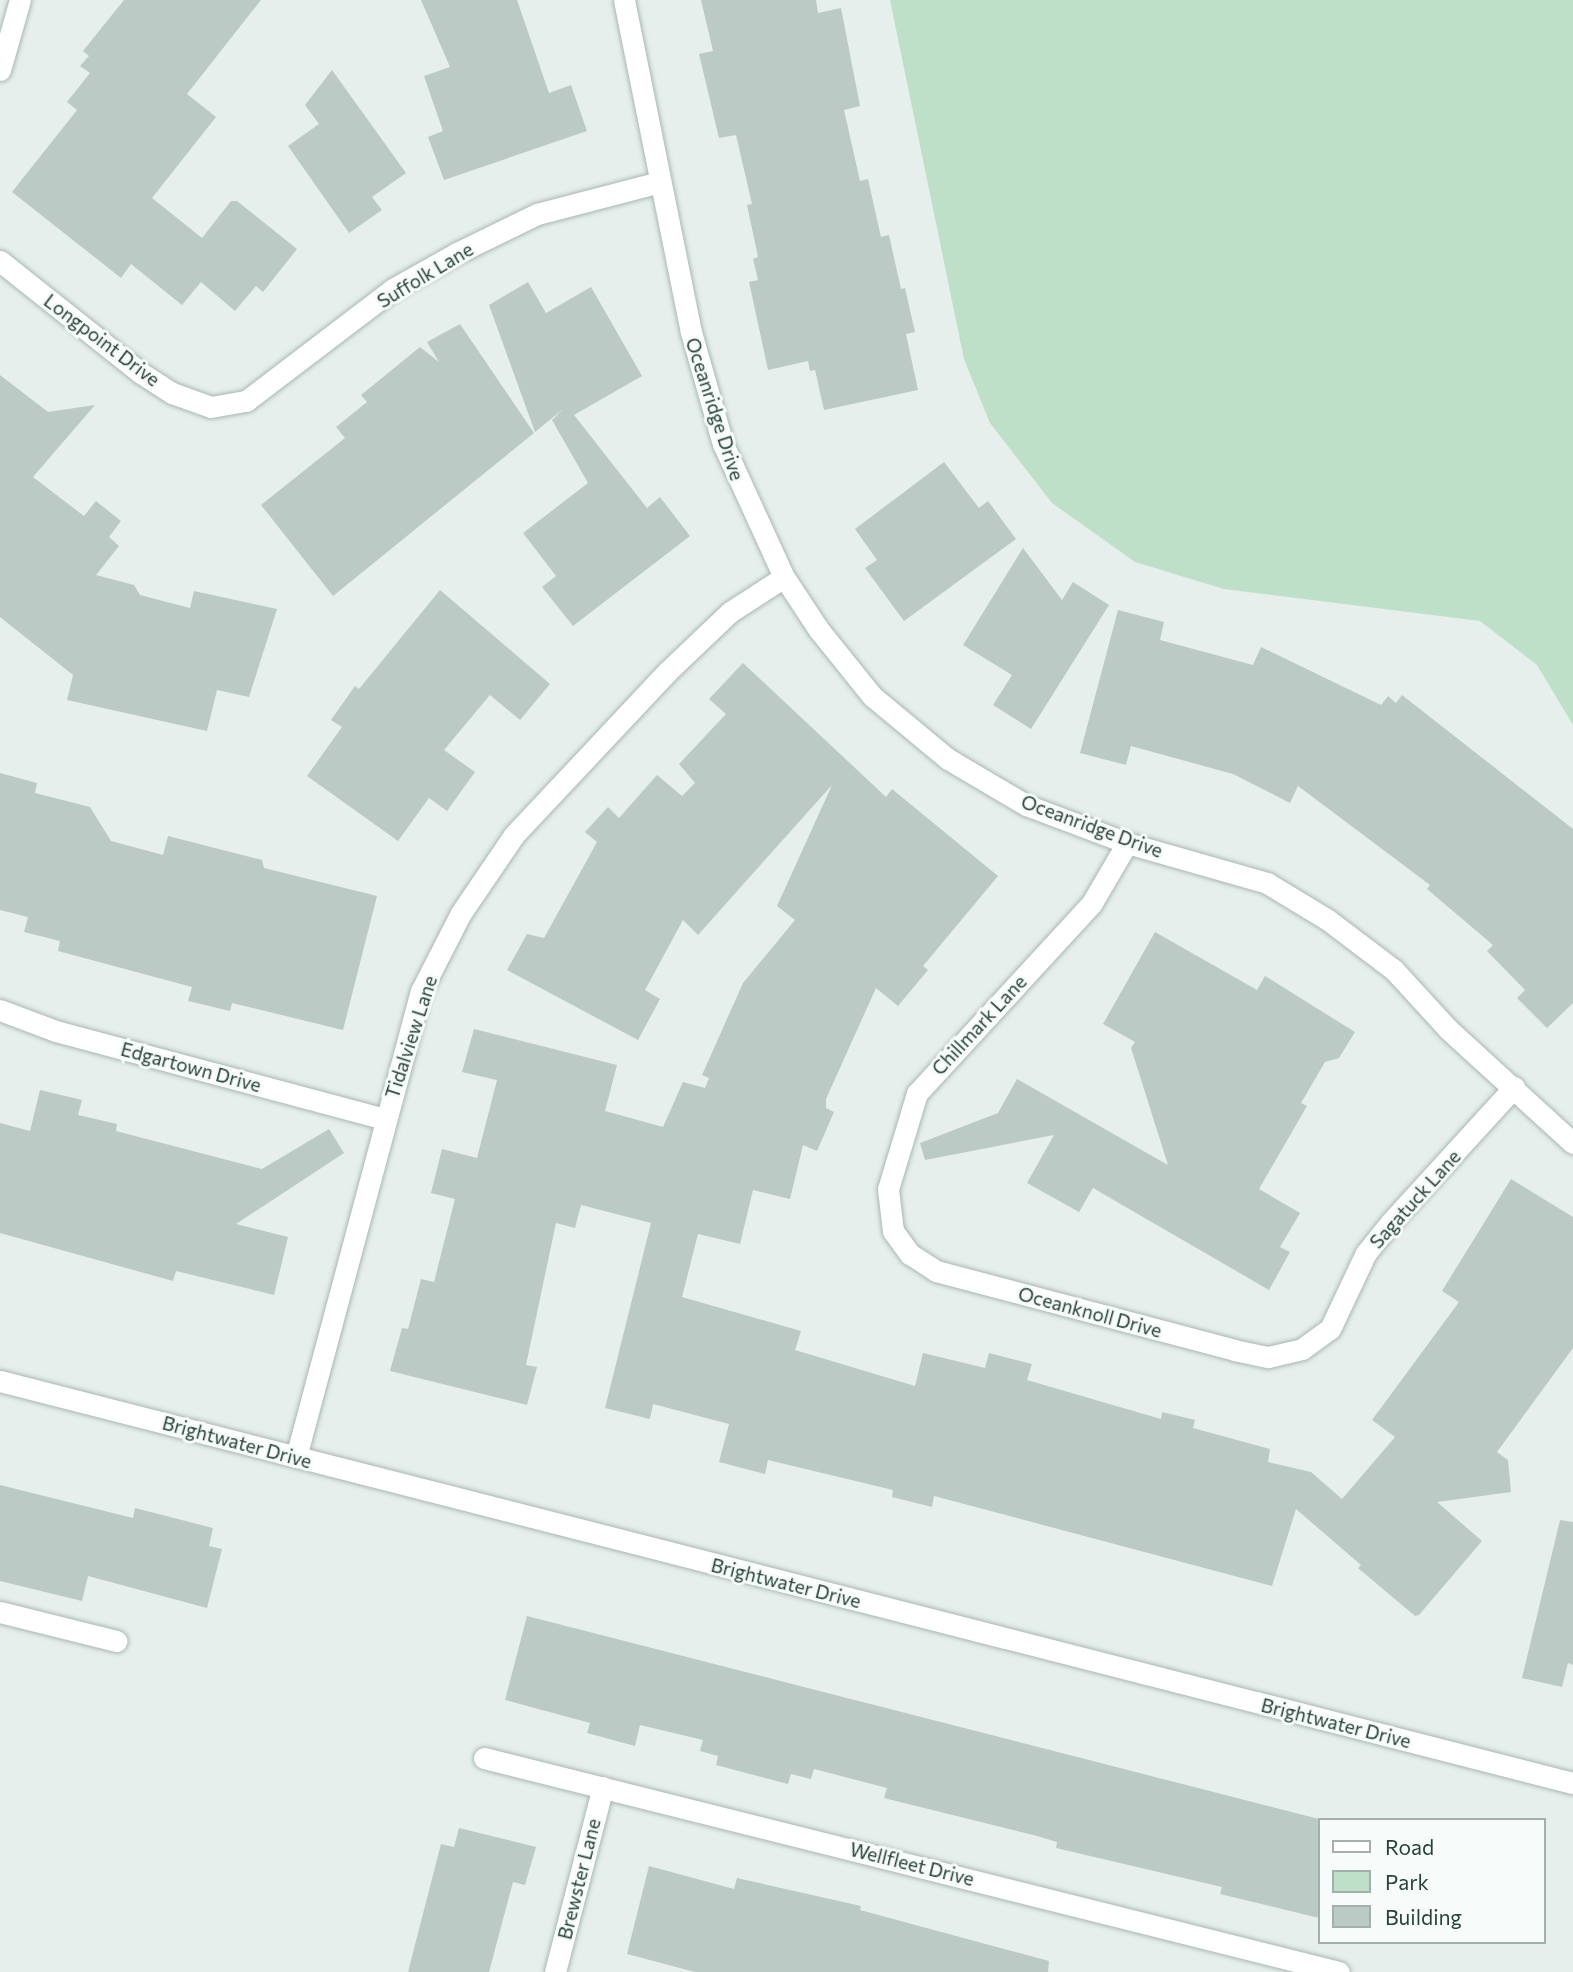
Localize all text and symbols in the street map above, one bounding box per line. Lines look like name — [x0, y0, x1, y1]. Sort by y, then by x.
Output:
street label: Suffolk Lane — [373, 237, 477, 313]
street label: Longpoint Drive — [40, 289, 164, 391]
street label: Oceanridge Drive — [681, 335, 749, 483]
street label: Oceanridge Drive — [1018, 790, 1166, 862]
street label: Chillmark Lane — [927, 970, 1031, 1080]
street label: Tidalview Lane — [380, 973, 442, 1101]
street label: Edgartown Drive — [118, 1037, 264, 1097]
street label: Sagatuck Lane — [1365, 1145, 1465, 1253]
street label: Oceanknoll Drive — [1016, 1282, 1164, 1342]
street label: Brightwater Drive — [160, 1411, 314, 1473]
street label: Brightwater Drive — [709, 1553, 863, 1613]
street label: Brightwater Drive — [1259, 1693, 1413, 1753]
street label: Brewster Lane — [553, 1816, 605, 1942]
legend — [1318, 1818, 1545, 1944]
text: Road — [1385, 1834, 1434, 1859]
street label: Wellfleet Drive — [847, 1838, 977, 1890]
text: Park — [1385, 1869, 1429, 1894]
text: Building — [1385, 1904, 1462, 1929]

